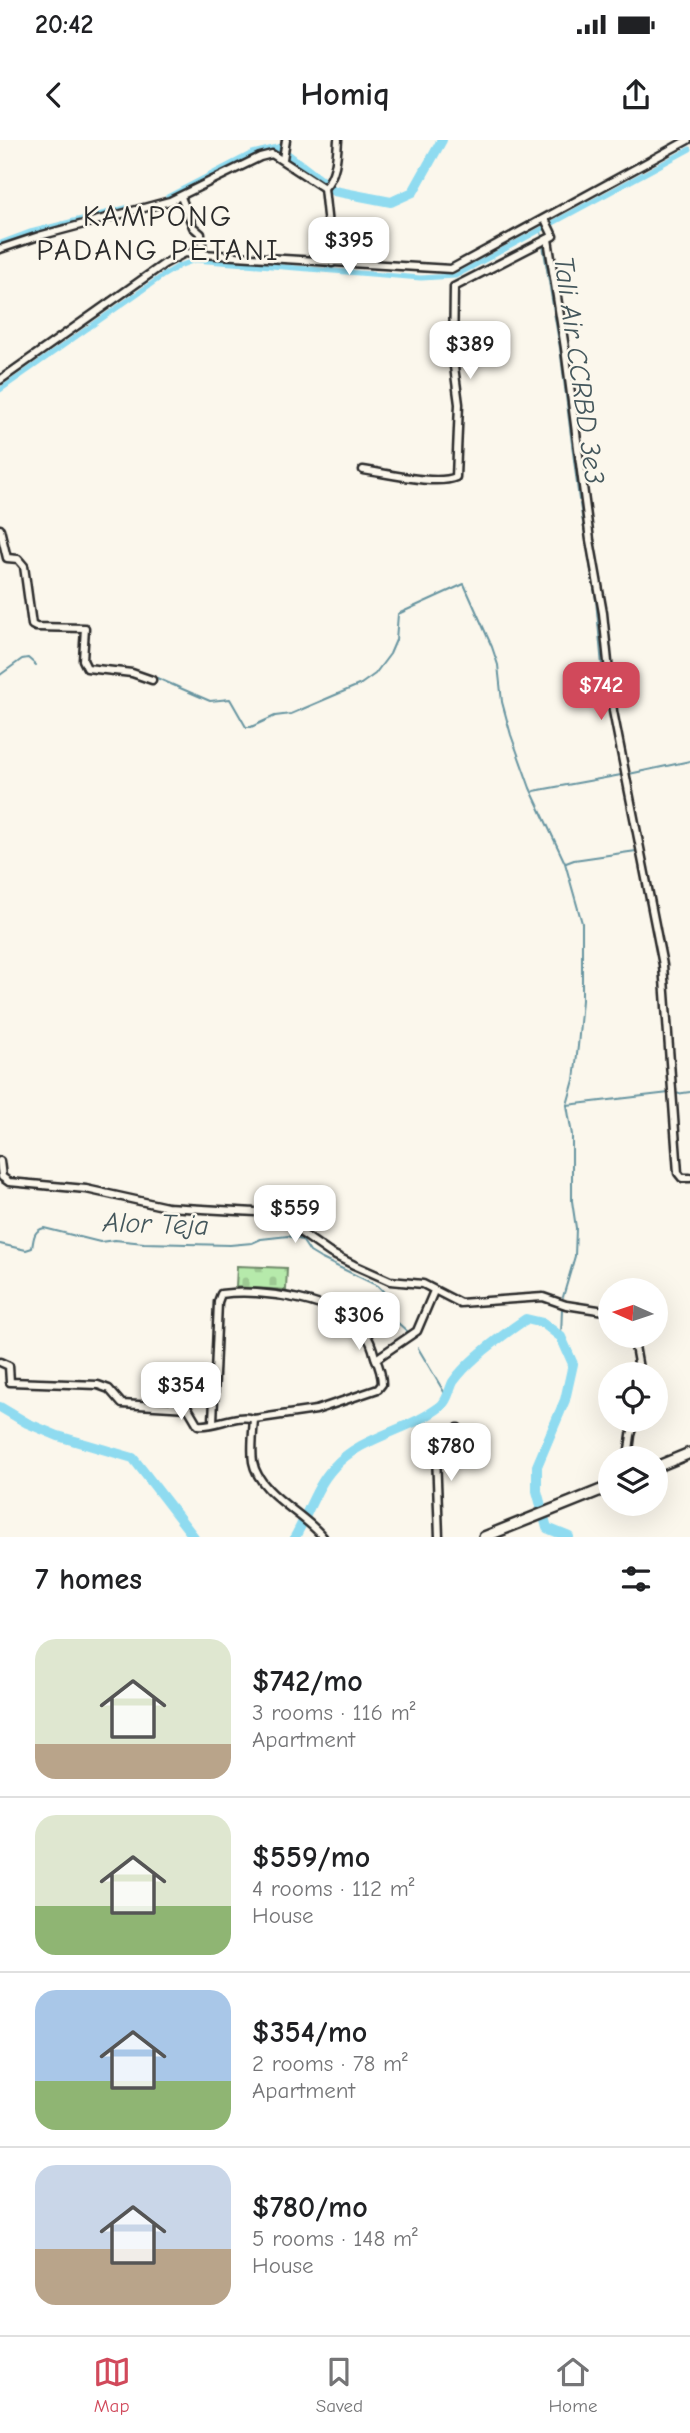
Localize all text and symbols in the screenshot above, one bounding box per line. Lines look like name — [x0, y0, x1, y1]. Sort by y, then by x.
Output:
text: 20:42 — [35, 10, 93, 40]
icon: back — [35, 76, 73, 114]
text: Homiq — [301, 76, 390, 113]
icon: share — [617, 76, 655, 114]
district label: KAMPONG PADANG PETANI — [36, 199, 280, 268]
pin: $395 — [308, 218, 390, 277]
text: $395 — [324, 226, 374, 253]
water label: Tali Air CCRBD 3e3 — [547, 254, 611, 486]
pin: $389 — [429, 322, 511, 381]
text: $389 — [446, 330, 495, 357]
pin: $742 — [560, 662, 642, 722]
text: $742 — [579, 671, 623, 698]
pin: $559 — [254, 1186, 336, 1245]
text: $559 — [270, 1194, 320, 1221]
water label: Alor Teja — [102, 1206, 209, 1242]
north arrow — [598, 1278, 668, 1348]
map controls — [598, 1278, 668, 1516]
pin: $306 — [318, 1292, 400, 1352]
text: $306 — [334, 1301, 384, 1328]
pin: $354 — [140, 1362, 222, 1422]
button: locate — [598, 1362, 668, 1432]
text: $354 — [157, 1371, 205, 1398]
pin: $780 — [410, 1424, 492, 1483]
text: $780 — [427, 1432, 475, 1459]
button: layers — [598, 1446, 668, 1516]
icon: filters — [617, 1560, 655, 1598]
text: 7 homes — [35, 1562, 142, 1597]
text: $742/mo — [252, 1664, 363, 1699]
icon: home — [91, 1667, 175, 1751]
text: 3 rooms · 116 m² — [252, 1699, 416, 1726]
text: Apartment — [252, 1726, 355, 1753]
text: $559/mo — [252, 1840, 370, 1875]
icon: home — [91, 1843, 175, 1927]
text: 4 rooms · 112 m² — [252, 1875, 415, 1902]
text: House — [252, 1902, 314, 1929]
text: $354/mo — [252, 2015, 367, 2050]
icon: home — [91, 2018, 175, 2102]
text: 2 rooms · 78 m² — [252, 2050, 408, 2077]
text: Apartment — [252, 2077, 355, 2104]
text: $780/mo — [252, 2190, 368, 2225]
icon: home — [91, 2193, 175, 2277]
text: 5 rooms · 148 m² — [252, 2225, 418, 2252]
text: House — [252, 2252, 314, 2279]
tab: Map — [93, 2353, 131, 2417]
tab: Saved — [316, 2353, 363, 2417]
tab: Home — [548, 2353, 597, 2417]

